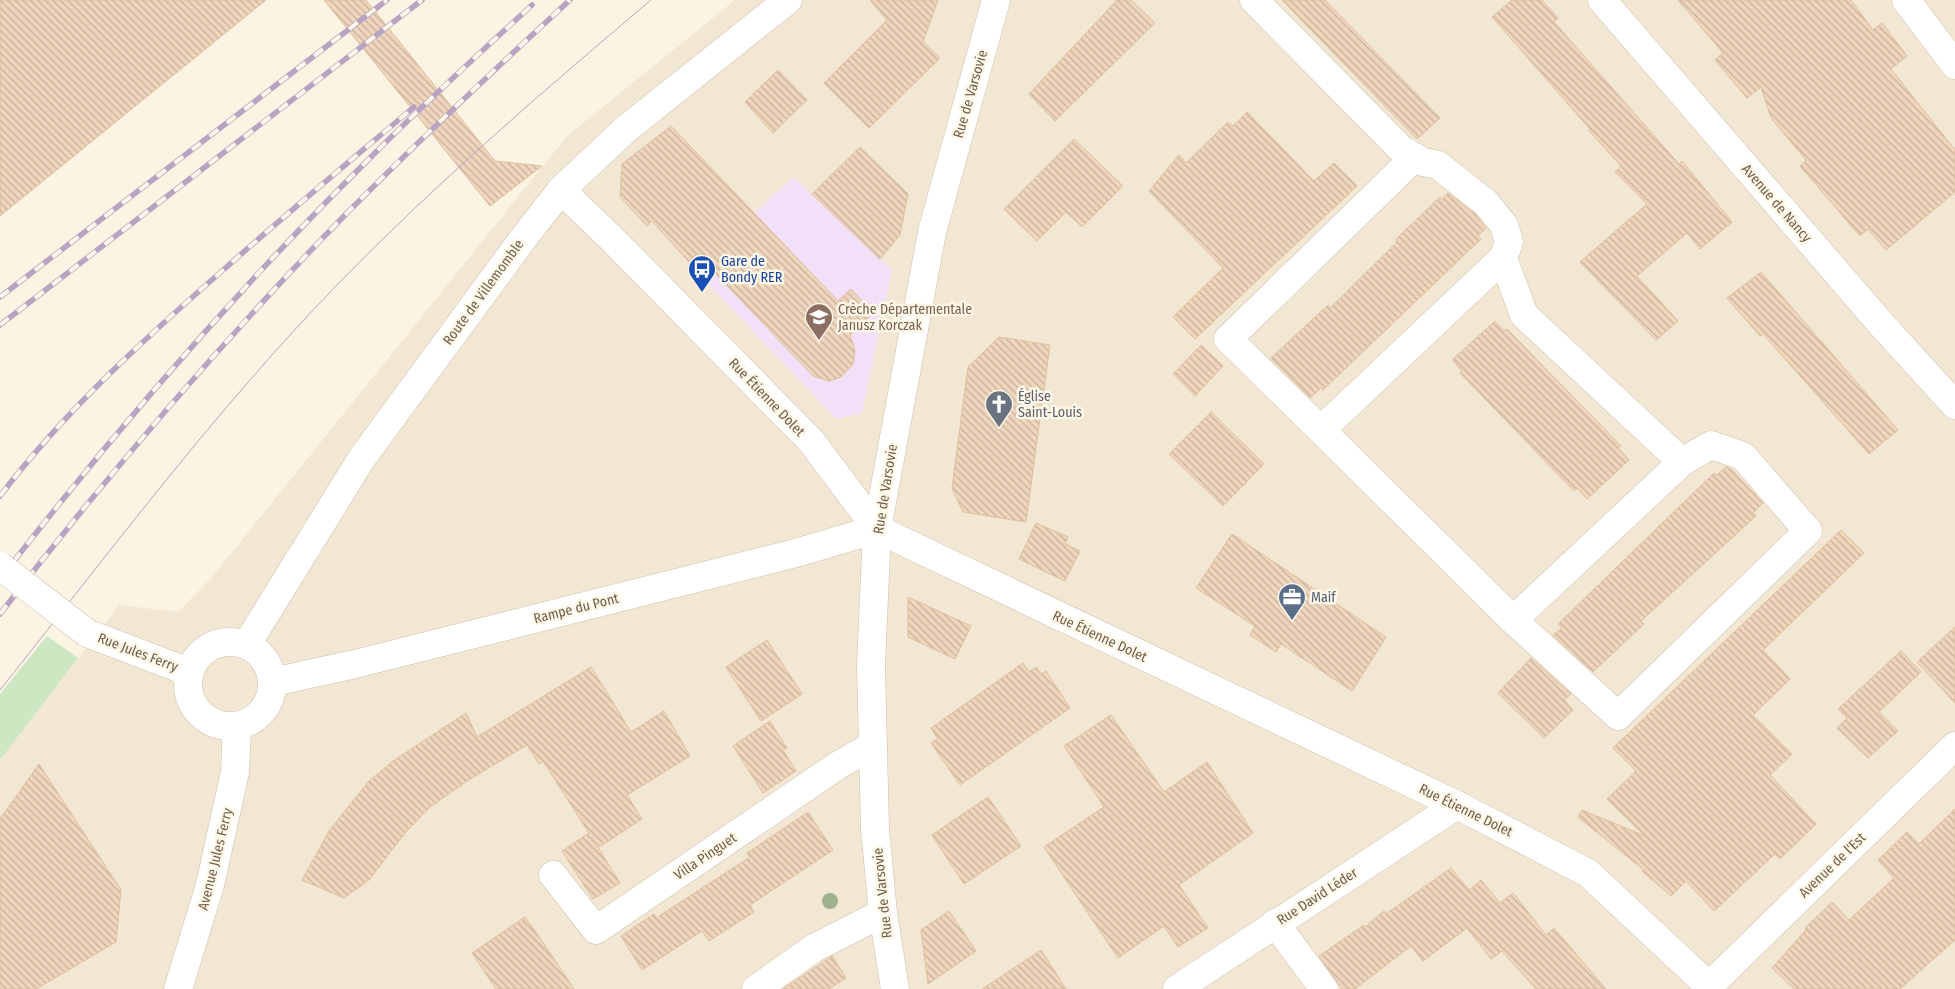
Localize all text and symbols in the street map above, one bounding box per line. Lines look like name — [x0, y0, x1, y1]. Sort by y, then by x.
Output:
street label: Rue de Varsovie — [950, 48, 991, 140]
street label: Avenue de Nancy — [1738, 161, 1816, 246]
street label: Route de Villemomble — [439, 236, 527, 348]
place label: Gare de Bondy RER — [721, 253, 783, 286]
bus stop icon: Gare de Bondy RER — [687, 254, 717, 293]
place label: Crèche Départementale Janusz Korczak — [838, 301, 972, 334]
school or university icon: Crèche Départementale Janusz Korczak — [804, 302, 834, 341]
street label: Rue Étienne Dolet — [725, 354, 809, 440]
place label: Église Saint-Louis — [1018, 387, 1082, 421]
church icon: Église Saint-Louis — [984, 389, 1014, 428]
street label: Rue de Varsovie — [870, 443, 901, 535]
office icon: Maif — [1277, 582, 1307, 621]
place label: Maif — [1311, 589, 1337, 606]
street label: Rampe du Pont — [532, 590, 621, 627]
street label: Rue Étienne Dolet — [1050, 606, 1150, 666]
street label: Rue Jules Ferry — [95, 629, 181, 676]
street label: Rue Étienne Dolet — [1416, 780, 1516, 841]
street label: Avenue Jules Ferry — [195, 805, 237, 912]
street label: Villa Pinguet — [671, 829, 740, 883]
street label: Avenue de l'Est — [1795, 829, 1870, 901]
street label: Rue de Varsovie — [869, 847, 896, 939]
street label: Rue David Léder — [1274, 864, 1361, 929]

